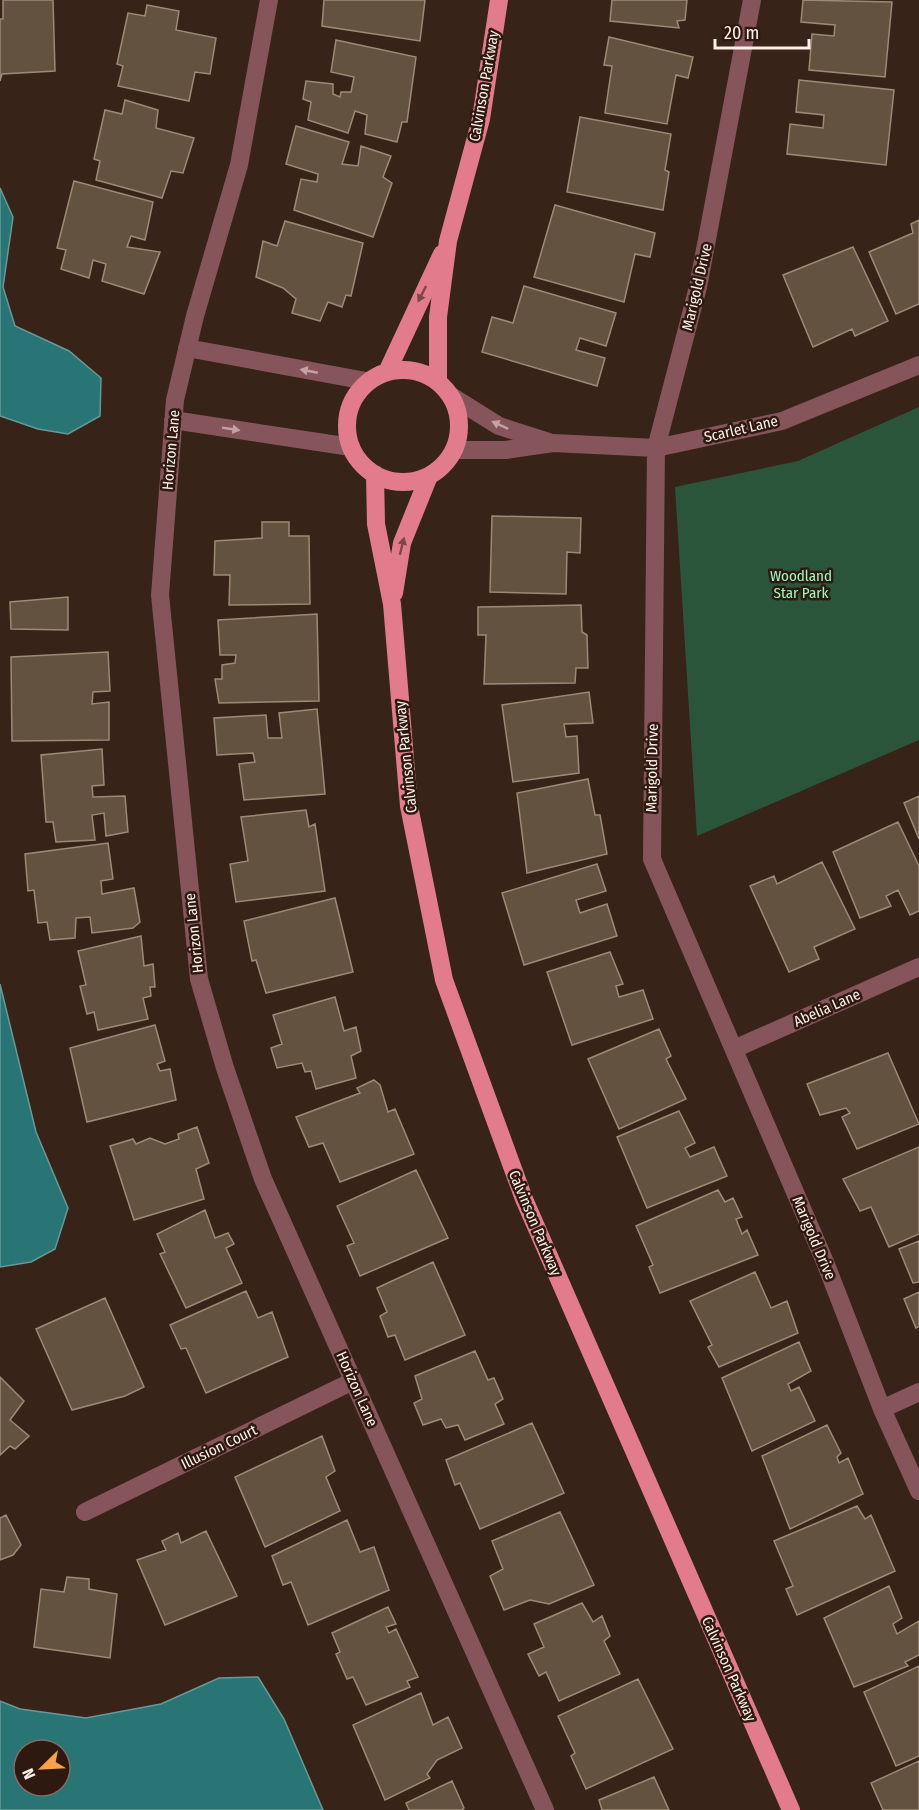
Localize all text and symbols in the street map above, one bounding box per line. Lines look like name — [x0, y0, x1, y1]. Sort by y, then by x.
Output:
scale bar — [715, 12, 810, 50]
text: 20 m — [724, 22, 759, 44]
street label: Calvinson Parkway — [465, 29, 503, 143]
street label: Marigold Drive — [678, 242, 716, 332]
one-way arrow — [417, 285, 426, 302]
one-way arrow — [299, 366, 318, 375]
street label: Horizon Lane — [159, 409, 183, 491]
street label: Scarlet Lane — [702, 412, 780, 446]
one-way arrow — [491, 420, 508, 429]
one-way arrow — [222, 424, 241, 433]
one-way arrow — [398, 537, 408, 555]
park label: Woodland Star Park — [770, 567, 832, 602]
street label: Calvinson Parkway — [391, 700, 421, 814]
street label: Marigold Drive — [642, 723, 662, 813]
street label: Horizon Lane — [181, 892, 207, 974]
street label: Abelia Lane — [791, 985, 863, 1031]
street label: Calvinson Parkway — [505, 1168, 565, 1279]
street label: Marigold Drive — [788, 1194, 840, 1282]
street label: Horizon Lane — [332, 1349, 382, 1429]
street label: Illusion Court — [178, 1421, 260, 1473]
street label: Calvinson Parkway — [698, 1614, 760, 1724]
north arrow — [12, 1738, 72, 1798]
text: N — [18, 1766, 39, 1782]

